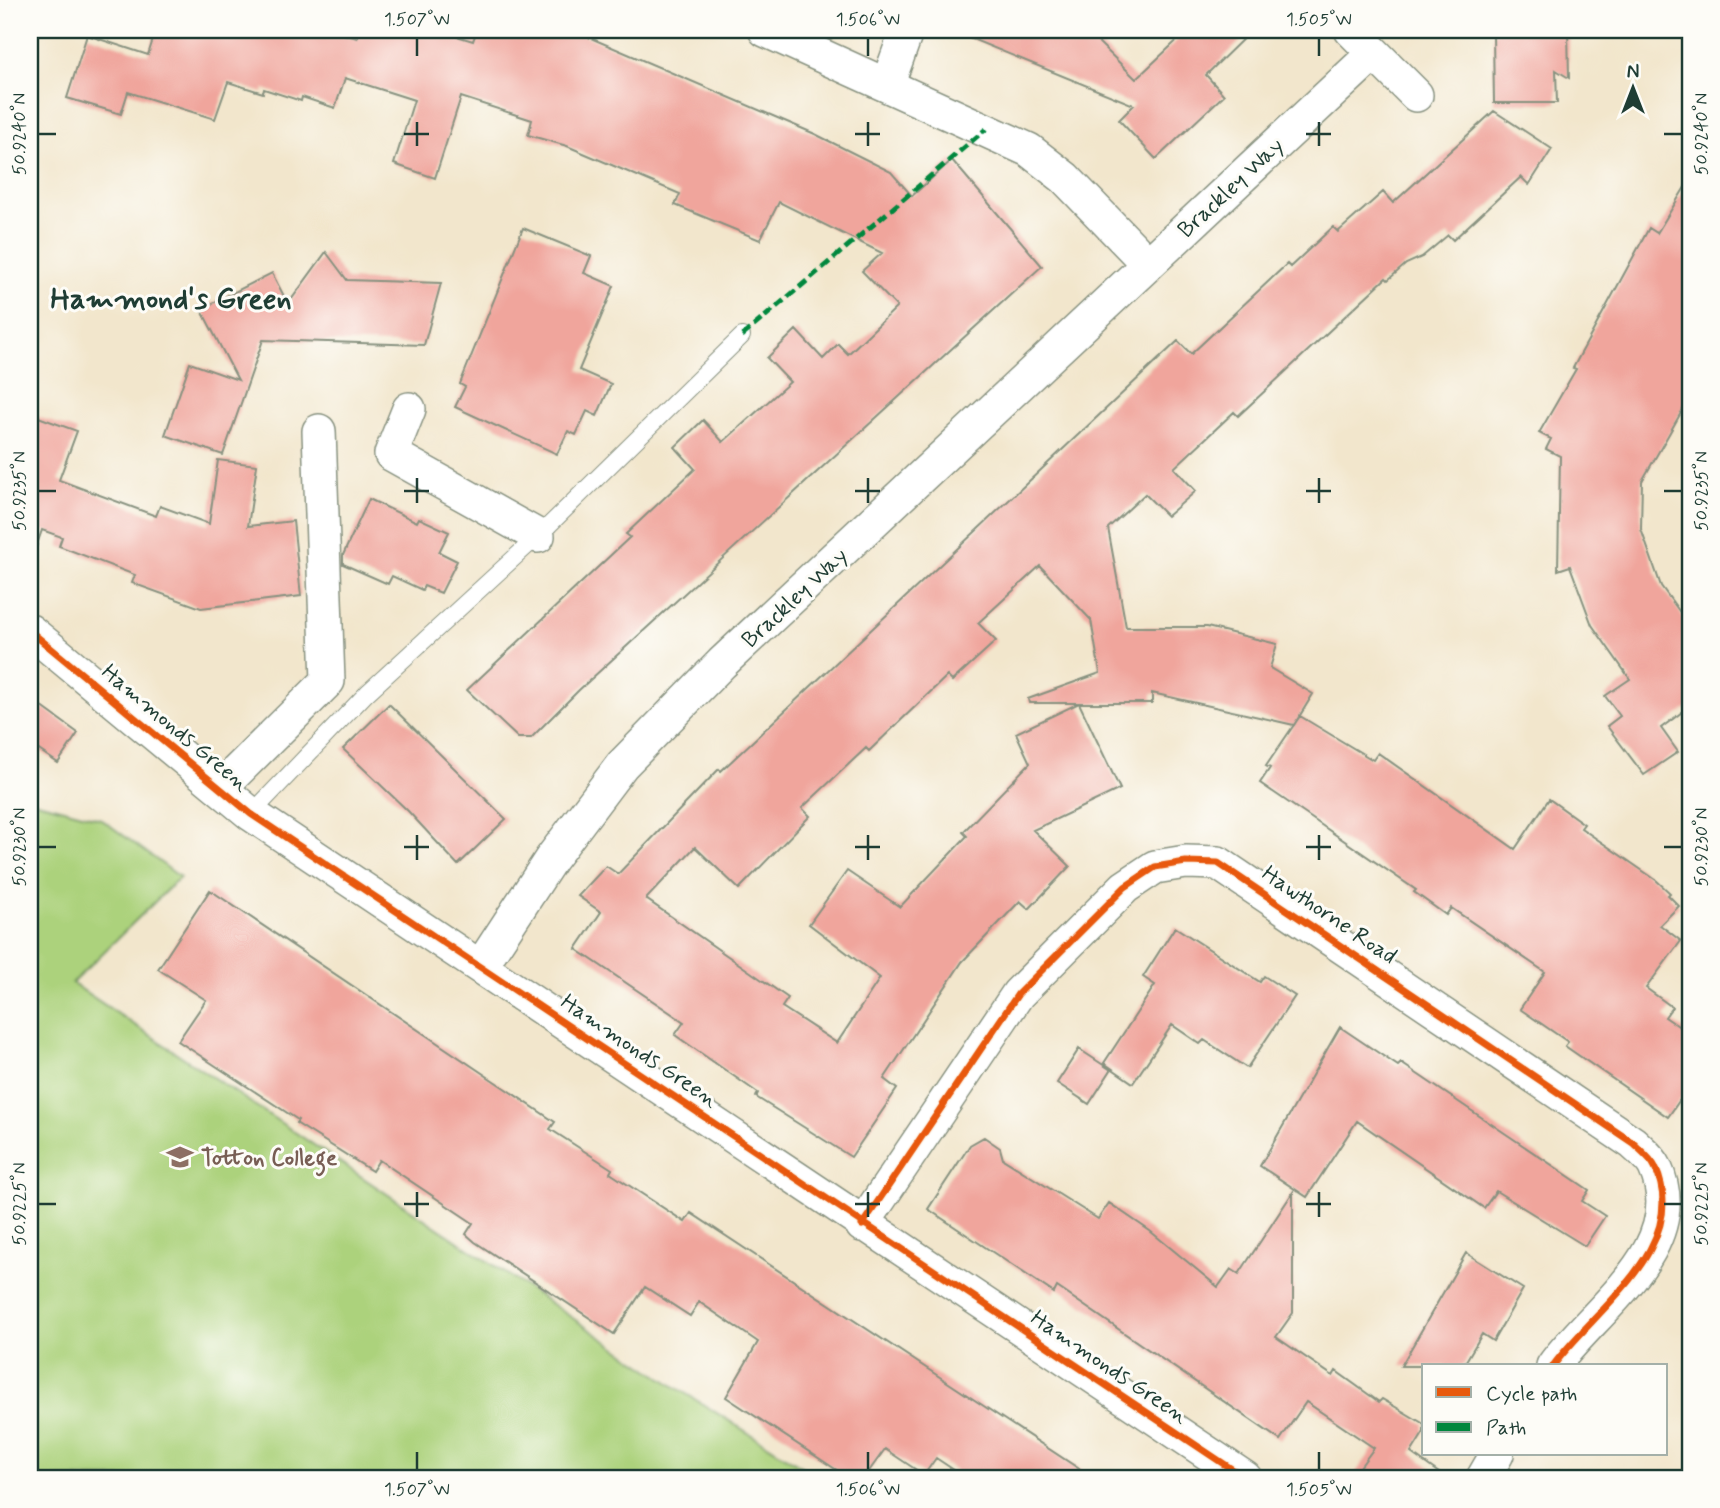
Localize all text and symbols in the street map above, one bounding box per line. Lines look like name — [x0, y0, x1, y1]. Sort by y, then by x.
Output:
text: 1.507°W — [384, 8, 450, 32]
text: 1.506°W — [836, 8, 900, 32]
text: 1.505°W — [1286, 8, 1352, 32]
north arrow — [1598, 52, 1668, 122]
text: N — [1627, 60, 1639, 85]
text: 50.9240°N — [8, 93, 32, 175]
text: 50.9240°N — [1690, 93, 1714, 175]
street label: Brackley Way — [1172, 132, 1291, 245]
district label: Hammond's Green — [50, 280, 292, 319]
text: 50.9235°N — [8, 451, 32, 531]
text: 50.9235°N — [1690, 451, 1714, 531]
street label: Brackley Way — [736, 542, 855, 655]
street label: Hammonds Green — [95, 658, 255, 799]
text: 50.9230°N — [8, 807, 32, 887]
text: 50.9230°N — [1690, 807, 1714, 887]
street label: Hawthorne Road — [1256, 859, 1402, 972]
street label: Hammonds Green — [554, 988, 724, 1116]
school or university icon: Totton College — [165, 1142, 195, 1172]
place label: Totton College — [201, 1144, 338, 1177]
text: 50.9225°N — [8, 1162, 32, 1246]
text: 50.9225°N — [1690, 1162, 1714, 1246]
street label: Hammonds Green — [1024, 1304, 1194, 1432]
legend — [1422, 1364, 1668, 1456]
text: Cycle path — [1486, 1380, 1577, 1408]
text: Path — [1486, 1414, 1526, 1442]
text: 1.507°W — [384, 1478, 450, 1502]
text: 1.506°W — [836, 1478, 900, 1502]
text: 1.505°W — [1286, 1478, 1352, 1502]

